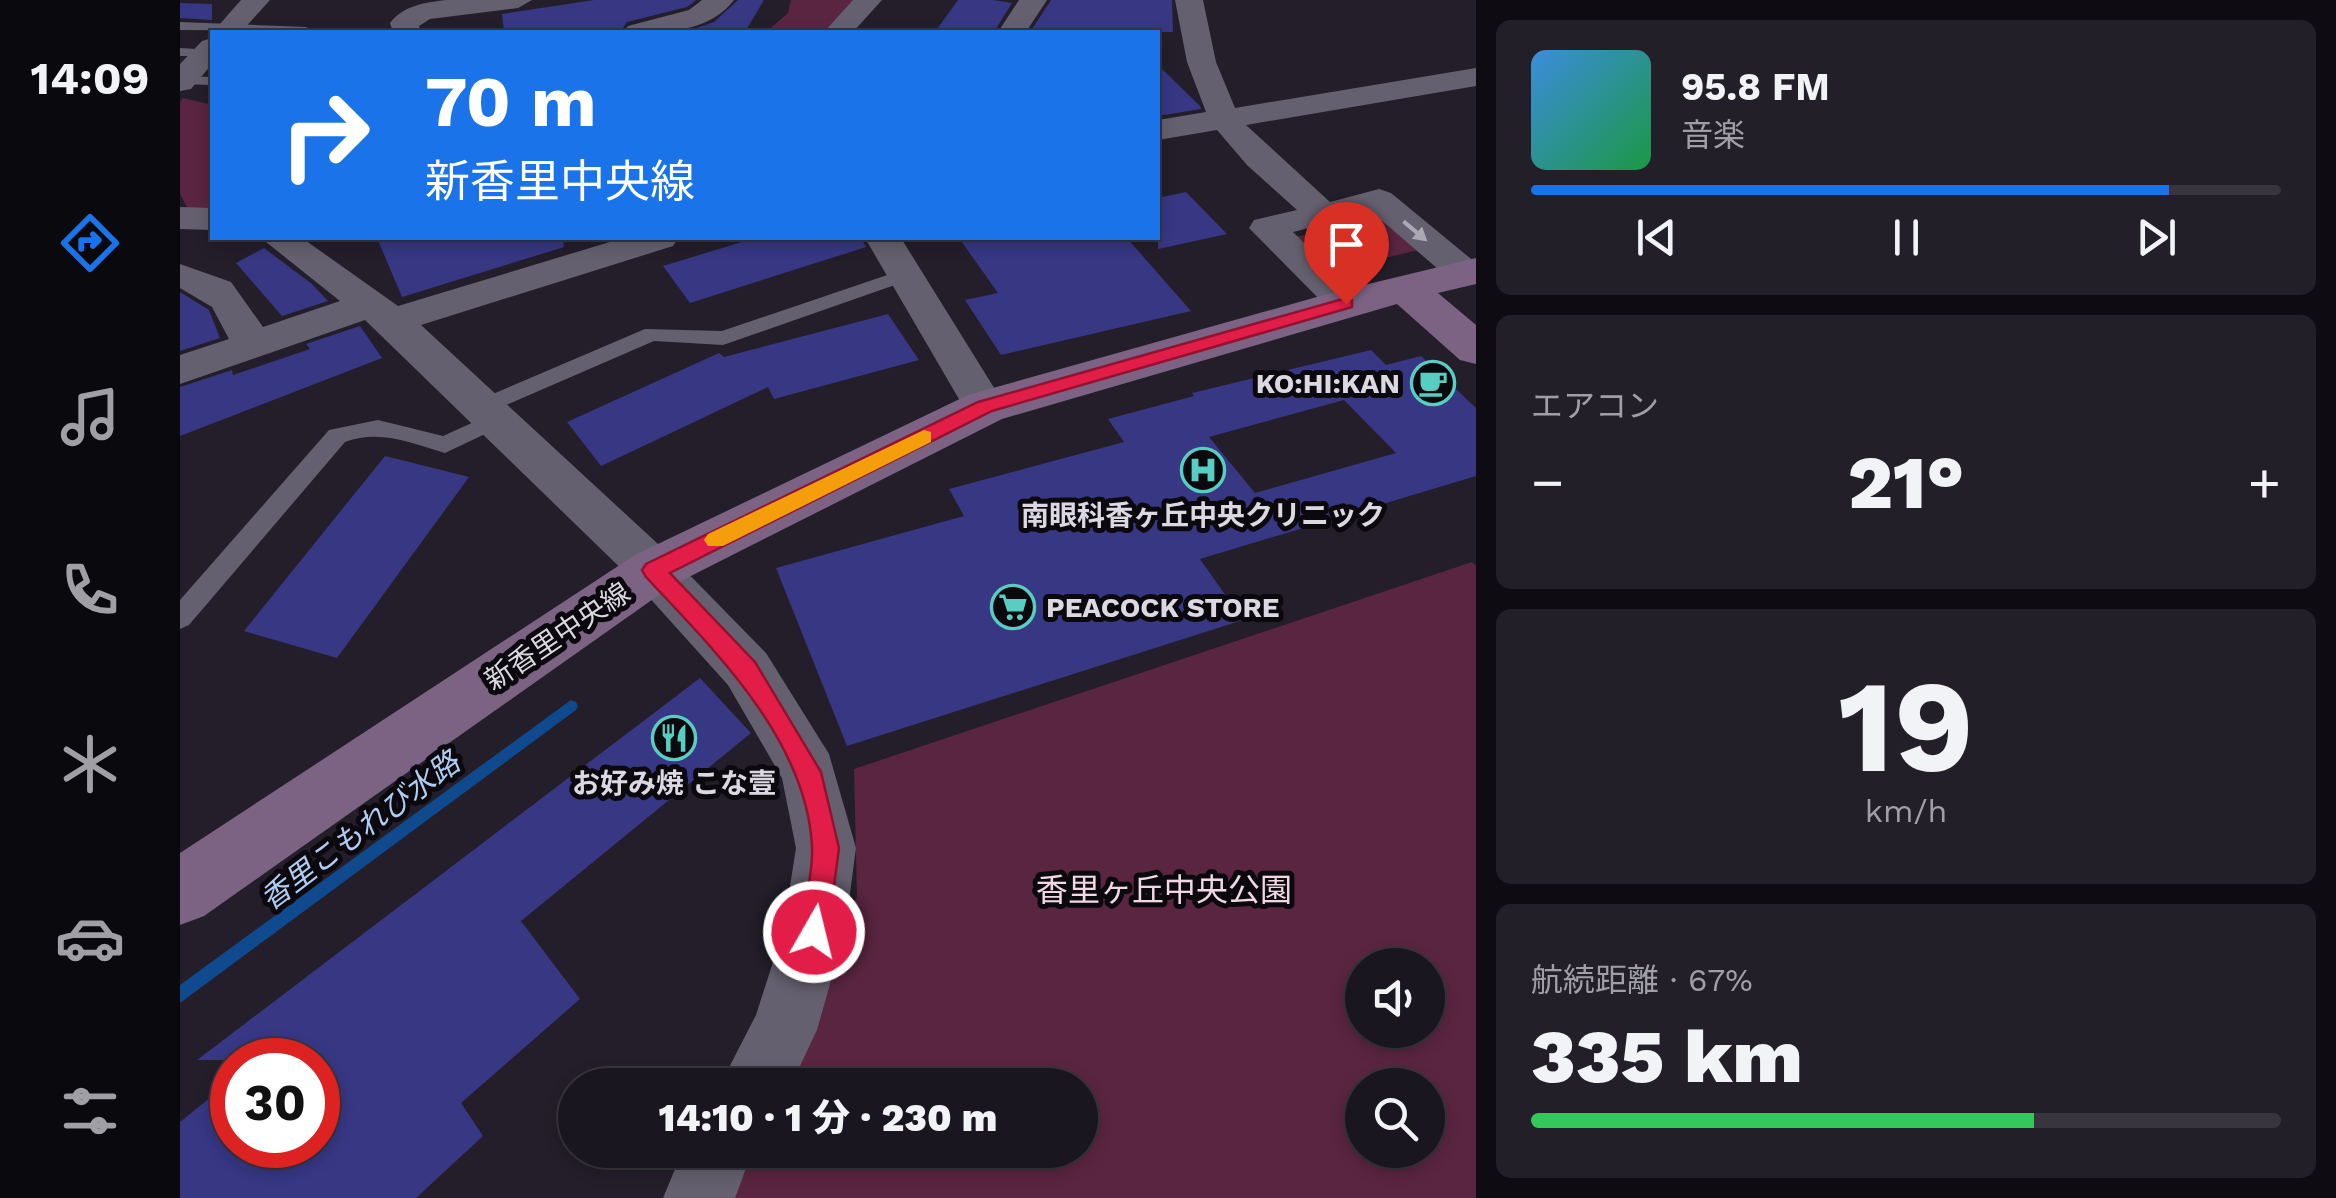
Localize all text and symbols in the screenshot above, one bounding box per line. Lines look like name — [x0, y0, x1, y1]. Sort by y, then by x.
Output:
text: 14:09 — [31, 52, 149, 105]
text: 70 m — [425, 61, 597, 143]
text: 95.8 FM — [1681, 65, 1830, 109]
icon: right — [260, 70, 390, 200]
text: 音楽 — [1681, 116, 1745, 154]
text: 新香里中央線 — [425, 155, 695, 208]
pin — [1304, 202, 1389, 305]
icon: directions — [55, 208, 125, 278]
icon: previous — [1629, 210, 1684, 265]
icon: pause — [1879, 210, 1934, 265]
icon: next — [2129, 210, 2184, 265]
icon: arrive — [1319, 217, 1374, 272]
one-way arrow — [1402, 220, 1427, 242]
cafe icon: KO:HI:KAN — [1410, 360, 1456, 406]
place label: KO:HI:KAN — [1256, 367, 1400, 400]
icon: music — [55, 382, 125, 452]
text: エアコン — [1531, 387, 1659, 425]
text: 21° — [1848, 438, 1964, 526]
hospital icon: 南眼科香ヶ丘中央クリニック — [1180, 447, 1226, 493]
text: − — [1531, 450, 1564, 514]
text: + — [2248, 450, 2281, 514]
place label: 南眼科香ヶ丘中央クリニック — [1021, 499, 1385, 532]
icon: phone — [55, 555, 125, 625]
street label: 新香里中央線 — [478, 576, 636, 697]
supermarket icon: PEACOCK STORE — [990, 584, 1036, 630]
place label: PEACOCK STORE — [1046, 591, 1280, 624]
text: 19 — [1838, 650, 1974, 803]
restaurant icon: お好み焼 こな壹 — [651, 715, 697, 761]
icon: climate — [55, 729, 125, 799]
water label: 香里こもれび水路 — [253, 743, 468, 917]
place label: お好み焼 こな壹 — [572, 767, 776, 800]
text: km/h — [1865, 792, 1947, 830]
park label: 香里ヶ丘中央公園 — [1036, 871, 1292, 909]
position arrow — [762, 880, 866, 984]
icon: car — [55, 903, 125, 973]
map controls — [1345, 948, 1445, 1168]
button: sound — [1345, 948, 1445, 1048]
text: 航続距離 · 67% — [1531, 961, 1753, 999]
text: 335 km — [1531, 1012, 1803, 1100]
speed limit sign: 30 — [210, 1038, 340, 1168]
button: search — [1345, 1068, 1445, 1168]
icon: filters — [55, 1076, 125, 1146]
text: 14:10 · 1 分 · 230 m — [659, 1096, 997, 1140]

